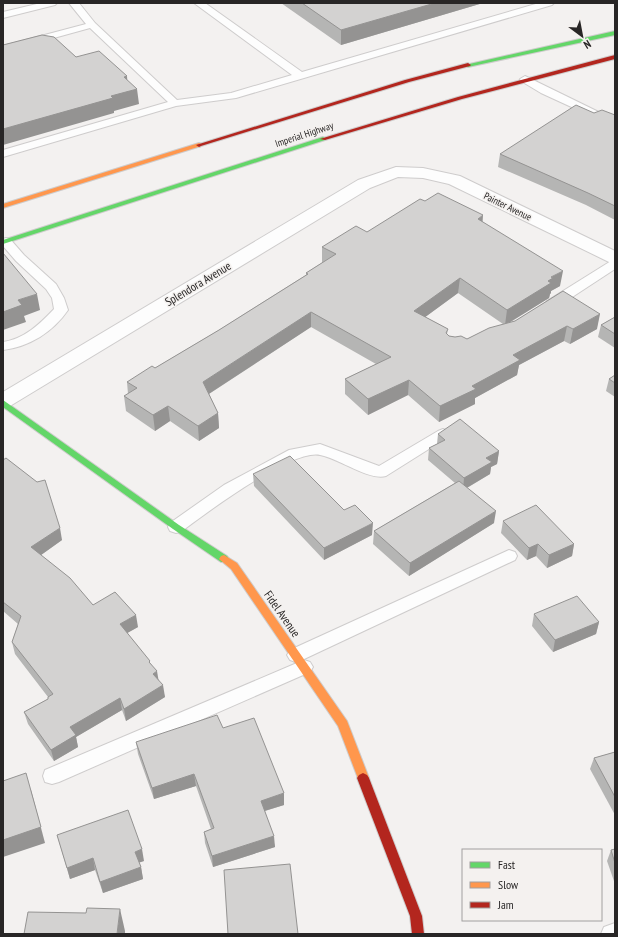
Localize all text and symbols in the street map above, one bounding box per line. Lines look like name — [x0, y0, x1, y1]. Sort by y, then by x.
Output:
north arrow — [562, 16, 602, 56]
text: N — [581, 37, 594, 52]
street label: Imperial Highway — [273, 119, 335, 150]
street label: Painter Avenue — [482, 189, 534, 224]
street label: Splendora Avenue — [162, 258, 234, 309]
street label: Fidel Avenue — [261, 588, 304, 640]
legend — [462, 849, 602, 921]
text: Fast — [498, 857, 516, 872]
text: Slow — [498, 877, 519, 892]
text: Jam — [497, 897, 514, 912]

